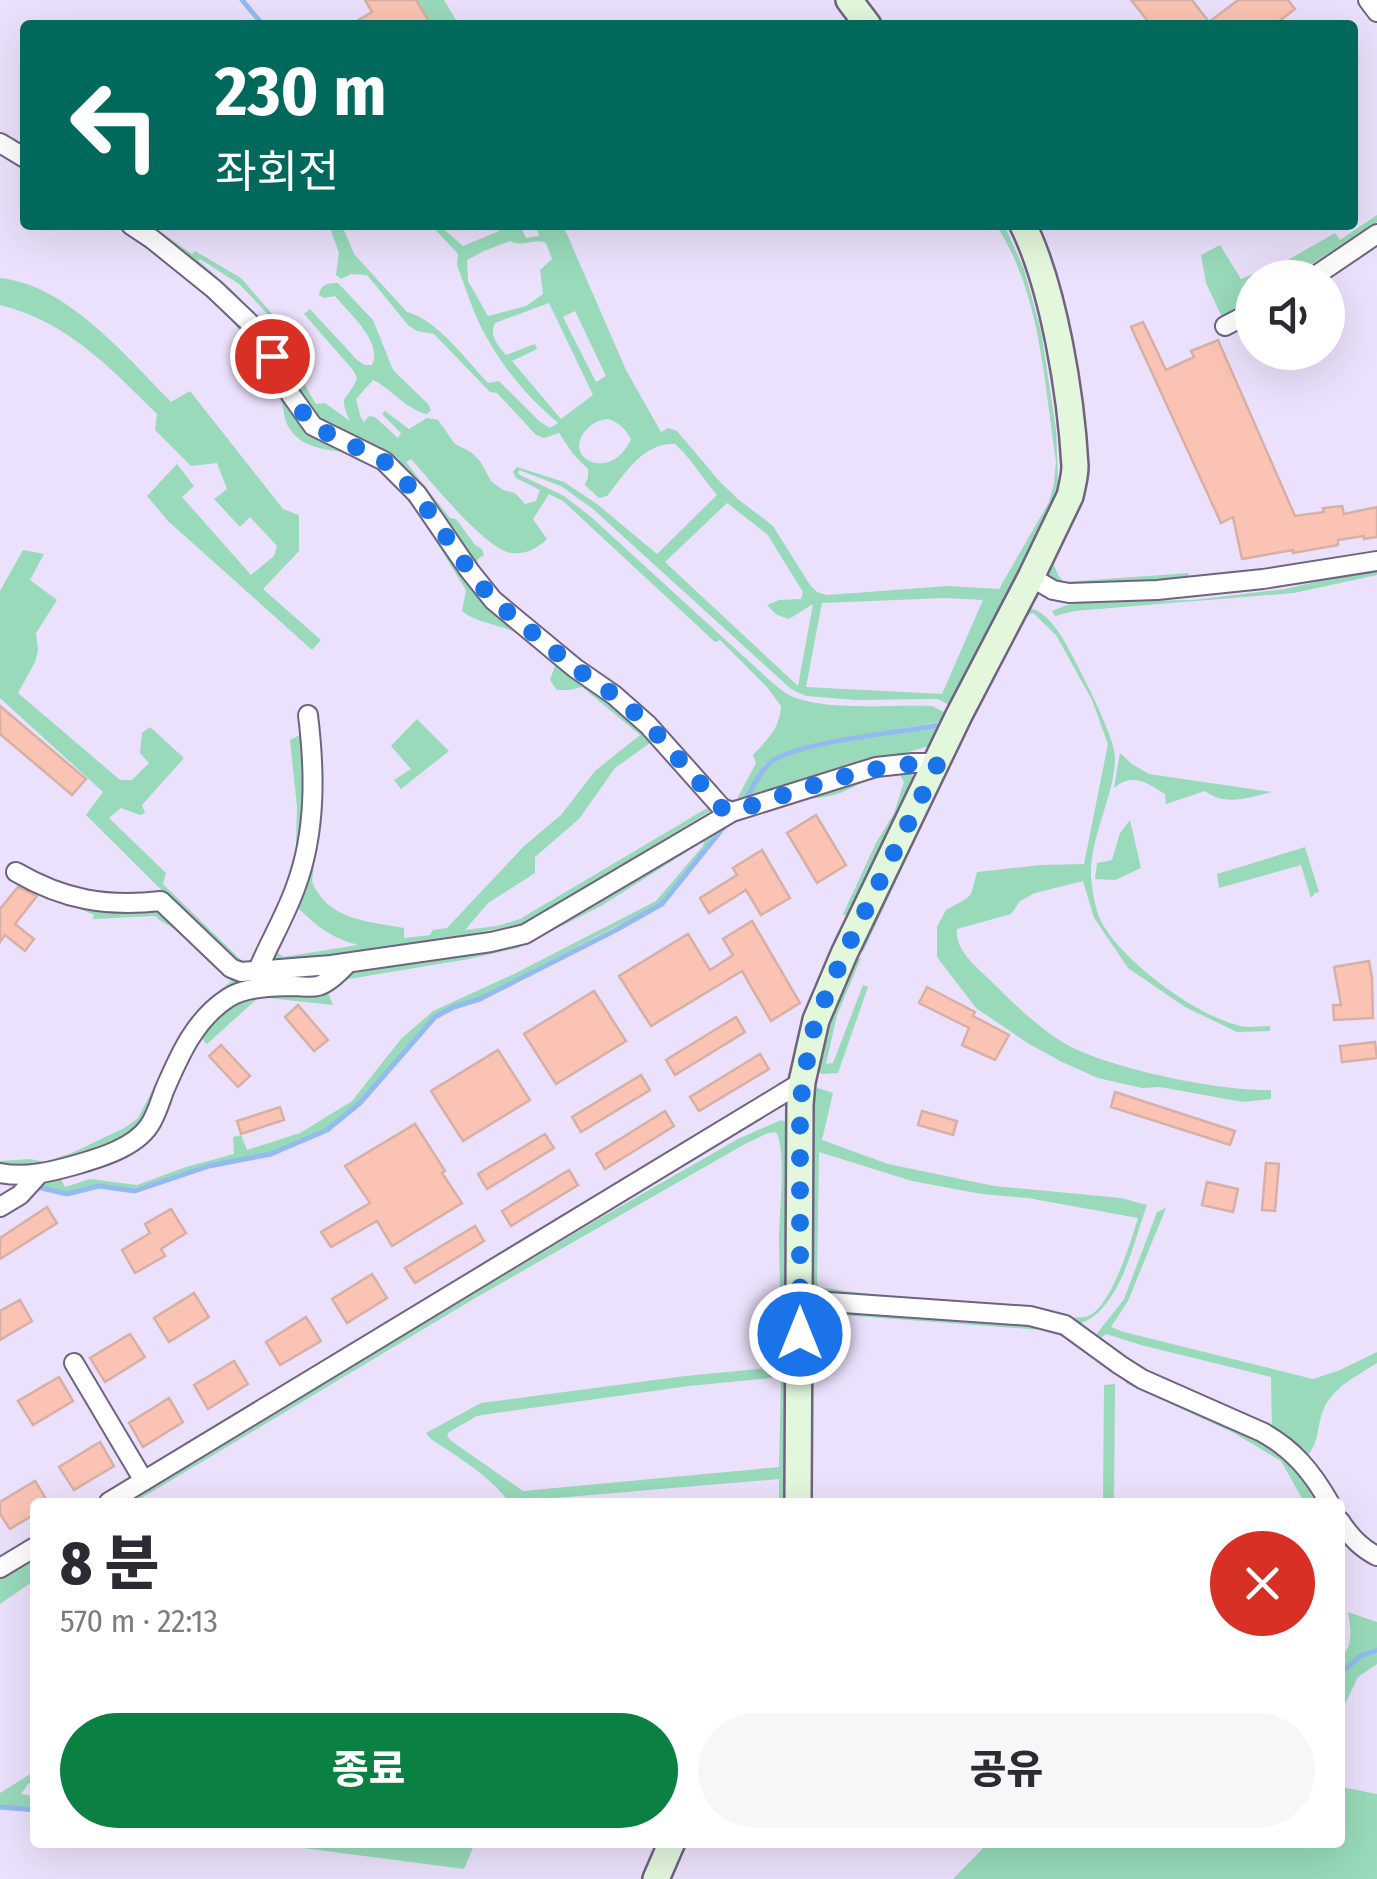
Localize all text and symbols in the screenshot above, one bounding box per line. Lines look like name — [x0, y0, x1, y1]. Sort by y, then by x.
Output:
text: 230 m — [215, 50, 387, 134]
icon: left — [50, 60, 180, 190]
text: 좌회전 — [215, 145, 339, 199]
map controls — [1235, 260, 1345, 370]
button: sound — [1235, 260, 1345, 370]
pin — [230, 314, 315, 399]
icon: arrive — [245, 329, 300, 384]
position arrow — [748, 1282, 852, 1386]
text: 8 분 — [60, 1528, 159, 1600]
button: close — [1210, 1531, 1315, 1636]
text: 570 m · 22:13 — [60, 1602, 218, 1640]
button: 종료 — [60, 1713, 678, 1828]
button: 공유 — [698, 1713, 1315, 1828]

